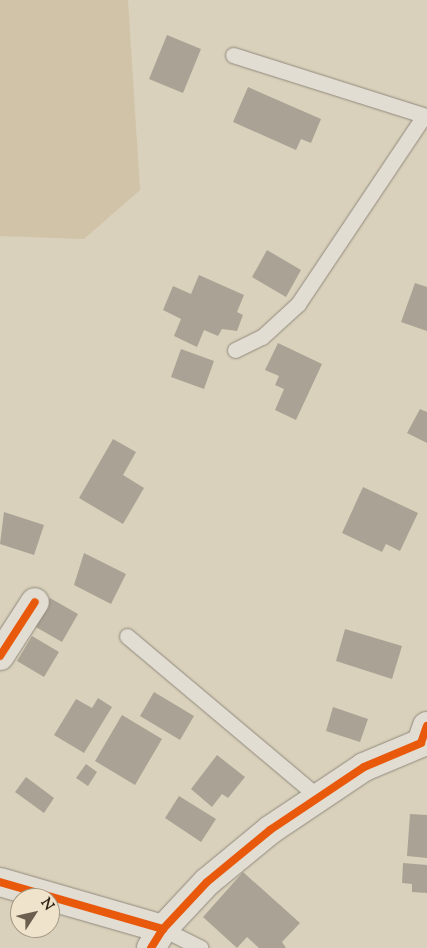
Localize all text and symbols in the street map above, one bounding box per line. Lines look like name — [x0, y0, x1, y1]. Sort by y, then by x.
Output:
north arrow — [10, 888, 60, 938]
text: N — [35, 895, 58, 915]

